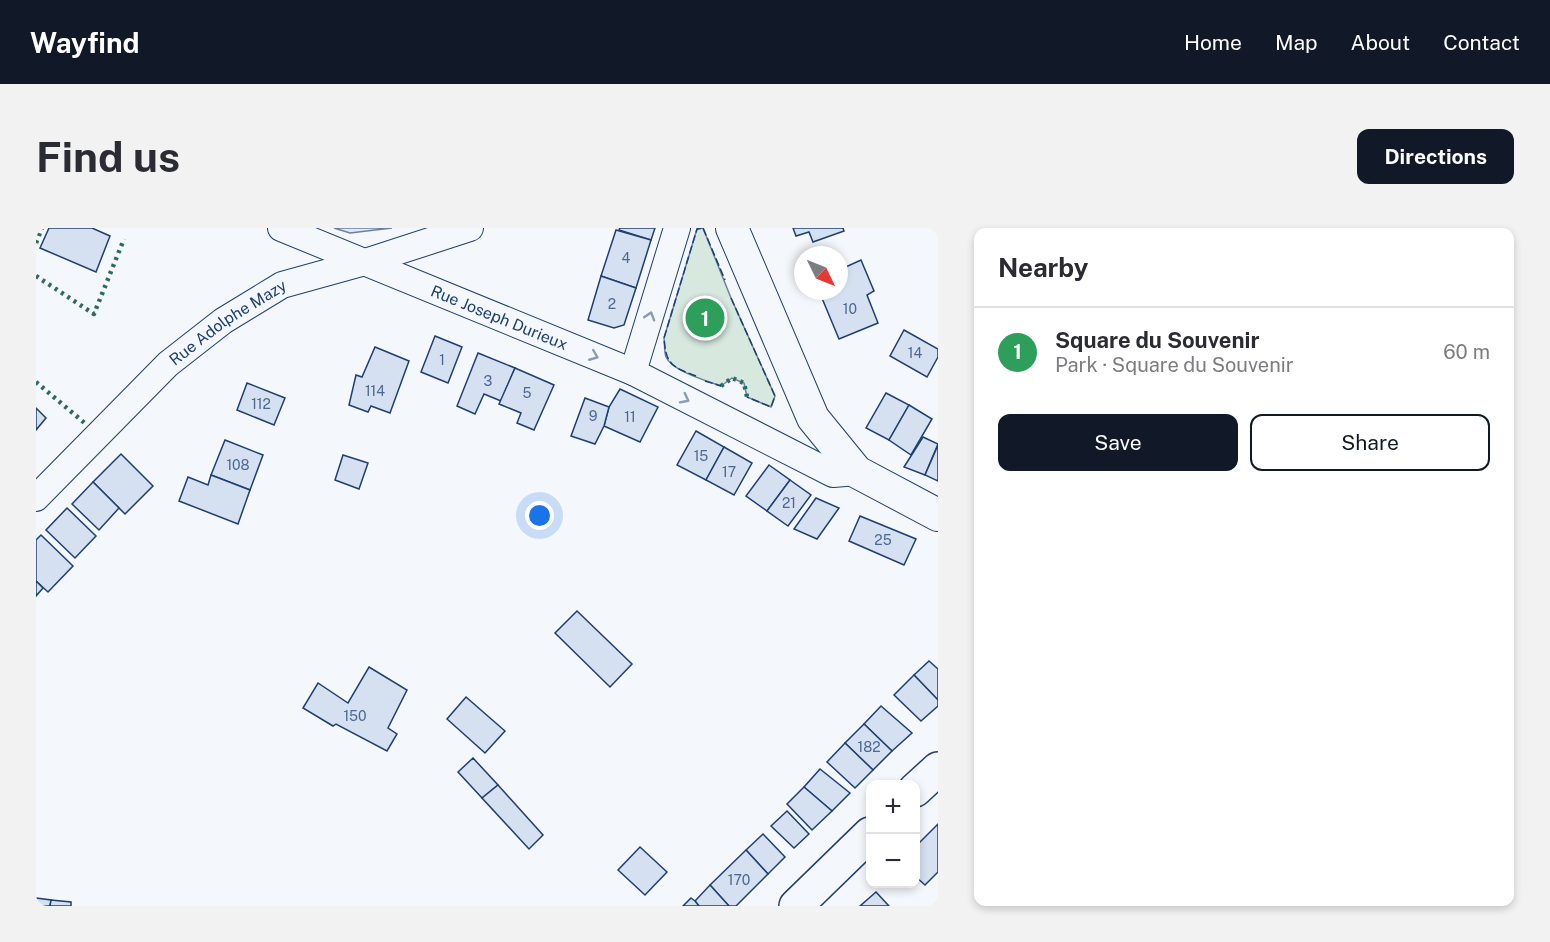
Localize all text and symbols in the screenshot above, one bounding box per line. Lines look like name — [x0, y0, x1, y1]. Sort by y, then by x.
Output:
text: Wayfind — [30, 26, 140, 59]
text: Home — [1184, 30, 1242, 55]
text: Map — [1275, 30, 1318, 55]
text: About — [1351, 30, 1410, 55]
text: Contact — [1443, 30, 1520, 55]
button: Directions — [1357, 129, 1514, 184]
text: Find us — [36, 132, 180, 181]
north arrow — [794, 246, 848, 300]
house number: 4 — [622, 250, 631, 266]
text: Nearby — [998, 252, 1088, 283]
street label: Rue Adolphe Mazy — [165, 276, 290, 370]
street label: Rue Joseph Durieux — [428, 281, 570, 354]
house number: 2 — [608, 296, 616, 312]
pin: 1 — [686, 296, 724, 340]
house number: 10 — [843, 301, 857, 317]
one-way arrow — [643, 311, 655, 322]
text: Square du Souvenir — [1055, 327, 1260, 353]
text: 1 — [1013, 340, 1022, 364]
text: 60 m — [1443, 340, 1490, 364]
house number: 14 — [908, 345, 922, 361]
one-way arrow — [587, 349, 598, 361]
house number: 1 — [439, 352, 445, 368]
text: Park · Square du Souvenir — [1055, 353, 1294, 377]
house number: 3 — [484, 373, 493, 389]
house number: 114 — [365, 383, 385, 399]
house number: 5 — [523, 385, 532, 401]
one-way arrow — [679, 392, 689, 403]
house number: 112 — [251, 396, 271, 412]
house number: 9 — [589, 408, 598, 424]
house number: 11 — [624, 409, 636, 425]
button: Save — [998, 414, 1238, 471]
button: Share — [1250, 414, 1490, 471]
house number: 15 — [694, 448, 708, 464]
house number: 108 — [226, 457, 250, 473]
house number: 17 — [722, 464, 736, 480]
house number: 21 — [782, 495, 796, 511]
your location — [525, 501, 554, 530]
house number: 25 — [874, 532, 892, 548]
house number: 150 — [343, 708, 367, 724]
house number: 182 — [857, 739, 881, 755]
map controls — [866, 780, 920, 888]
button: + — [866, 780, 920, 834]
button: − — [866, 834, 920, 888]
house number: 170 — [728, 872, 750, 888]

